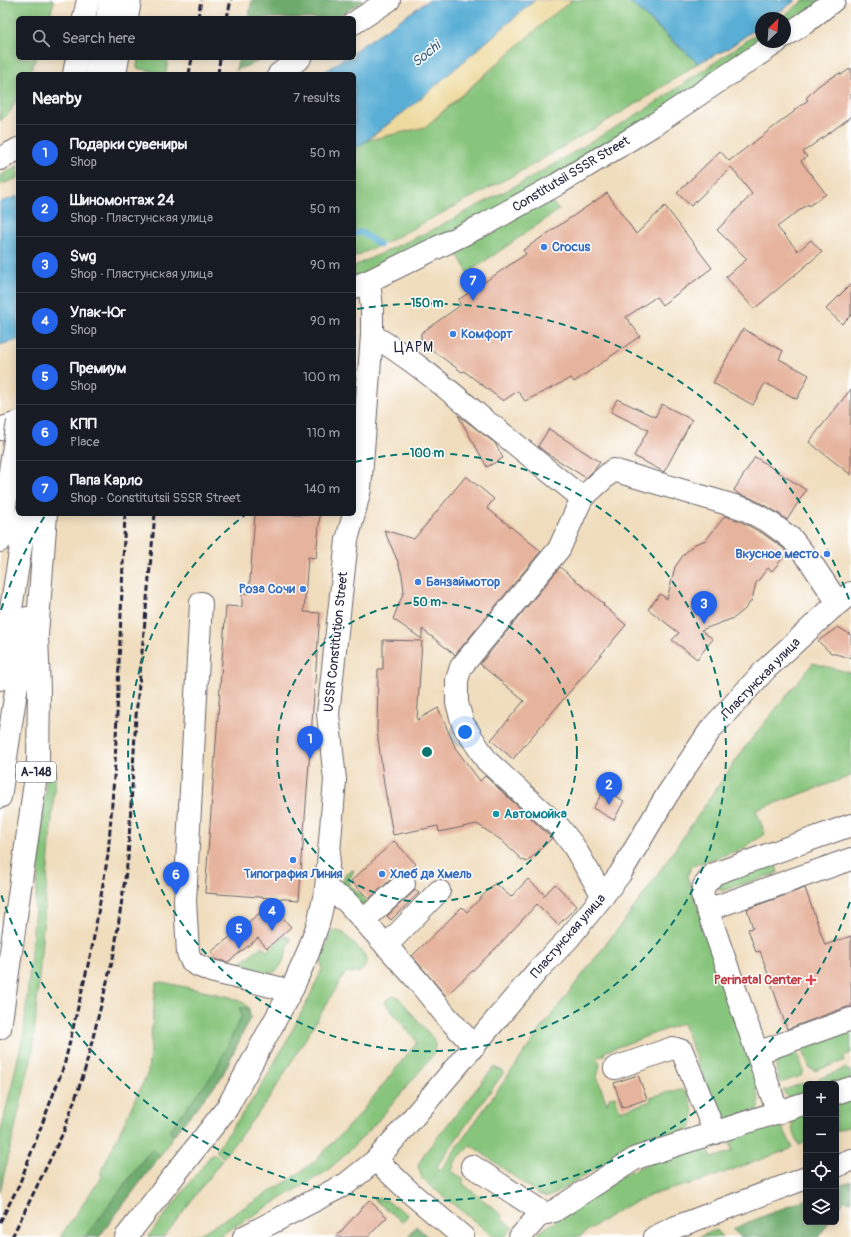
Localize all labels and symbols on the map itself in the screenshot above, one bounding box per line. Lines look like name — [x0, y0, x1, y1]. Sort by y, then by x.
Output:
north arrow — [755, 12, 791, 48]
water label: Sochi — [408, 36, 446, 71]
street label: Constitutsii SSSR Street — [509, 132, 633, 215]
place label: Crocus — [552, 239, 591, 255]
marker: Crocus — [539, 242, 549, 252]
pin: 7 — [460, 268, 486, 301]
text: 150 m — [411, 296, 444, 311]
place label: Комфорт — [461, 326, 513, 342]
marker: Комфорт — [448, 329, 458, 339]
district label: ЦАРМ — [394, 339, 434, 356]
text: 100 m — [410, 446, 445, 461]
place label: Вкусное место — [735, 546, 819, 562]
marker: Вкусное место — [822, 549, 832, 559]
street label: USSR Constitution Street — [321, 570, 351, 713]
place label: Банзаймотор — [426, 574, 500, 590]
marker: Банзаймотор — [413, 577, 423, 587]
place label: Роза Сочи — [239, 581, 295, 597]
marker: Роза Сочи — [298, 584, 308, 594]
pin: 3 — [691, 591, 717, 624]
text: 50 m — [413, 595, 441, 610]
street label: Пластунская улица — [718, 634, 804, 722]
your location — [455, 722, 475, 742]
pin: 1 — [297, 726, 323, 759]
centre of rings — [420, 745, 434, 759]
road number: А-148 — [16, 762, 56, 782]
pin: 2 — [596, 772, 622, 805]
place label: Автомойка — [504, 806, 567, 822]
marker: Автомойка — [491, 809, 501, 819]
marker: Типография Линия — [288, 855, 298, 865]
pin: 6 — [163, 862, 189, 895]
place label: Типография Линия — [242, 866, 343, 882]
place label: Хлеб да Хмель — [390, 866, 472, 882]
marker: Хлеб да Хмель — [377, 869, 387, 879]
street label: Пластунская улица — [527, 891, 609, 981]
pin: 4 — [259, 898, 285, 931]
pin: 5 — [226, 916, 252, 949]
place label: Perinatal Center — [714, 972, 802, 988]
marker: Perinatal Center — [805, 974, 817, 986]

